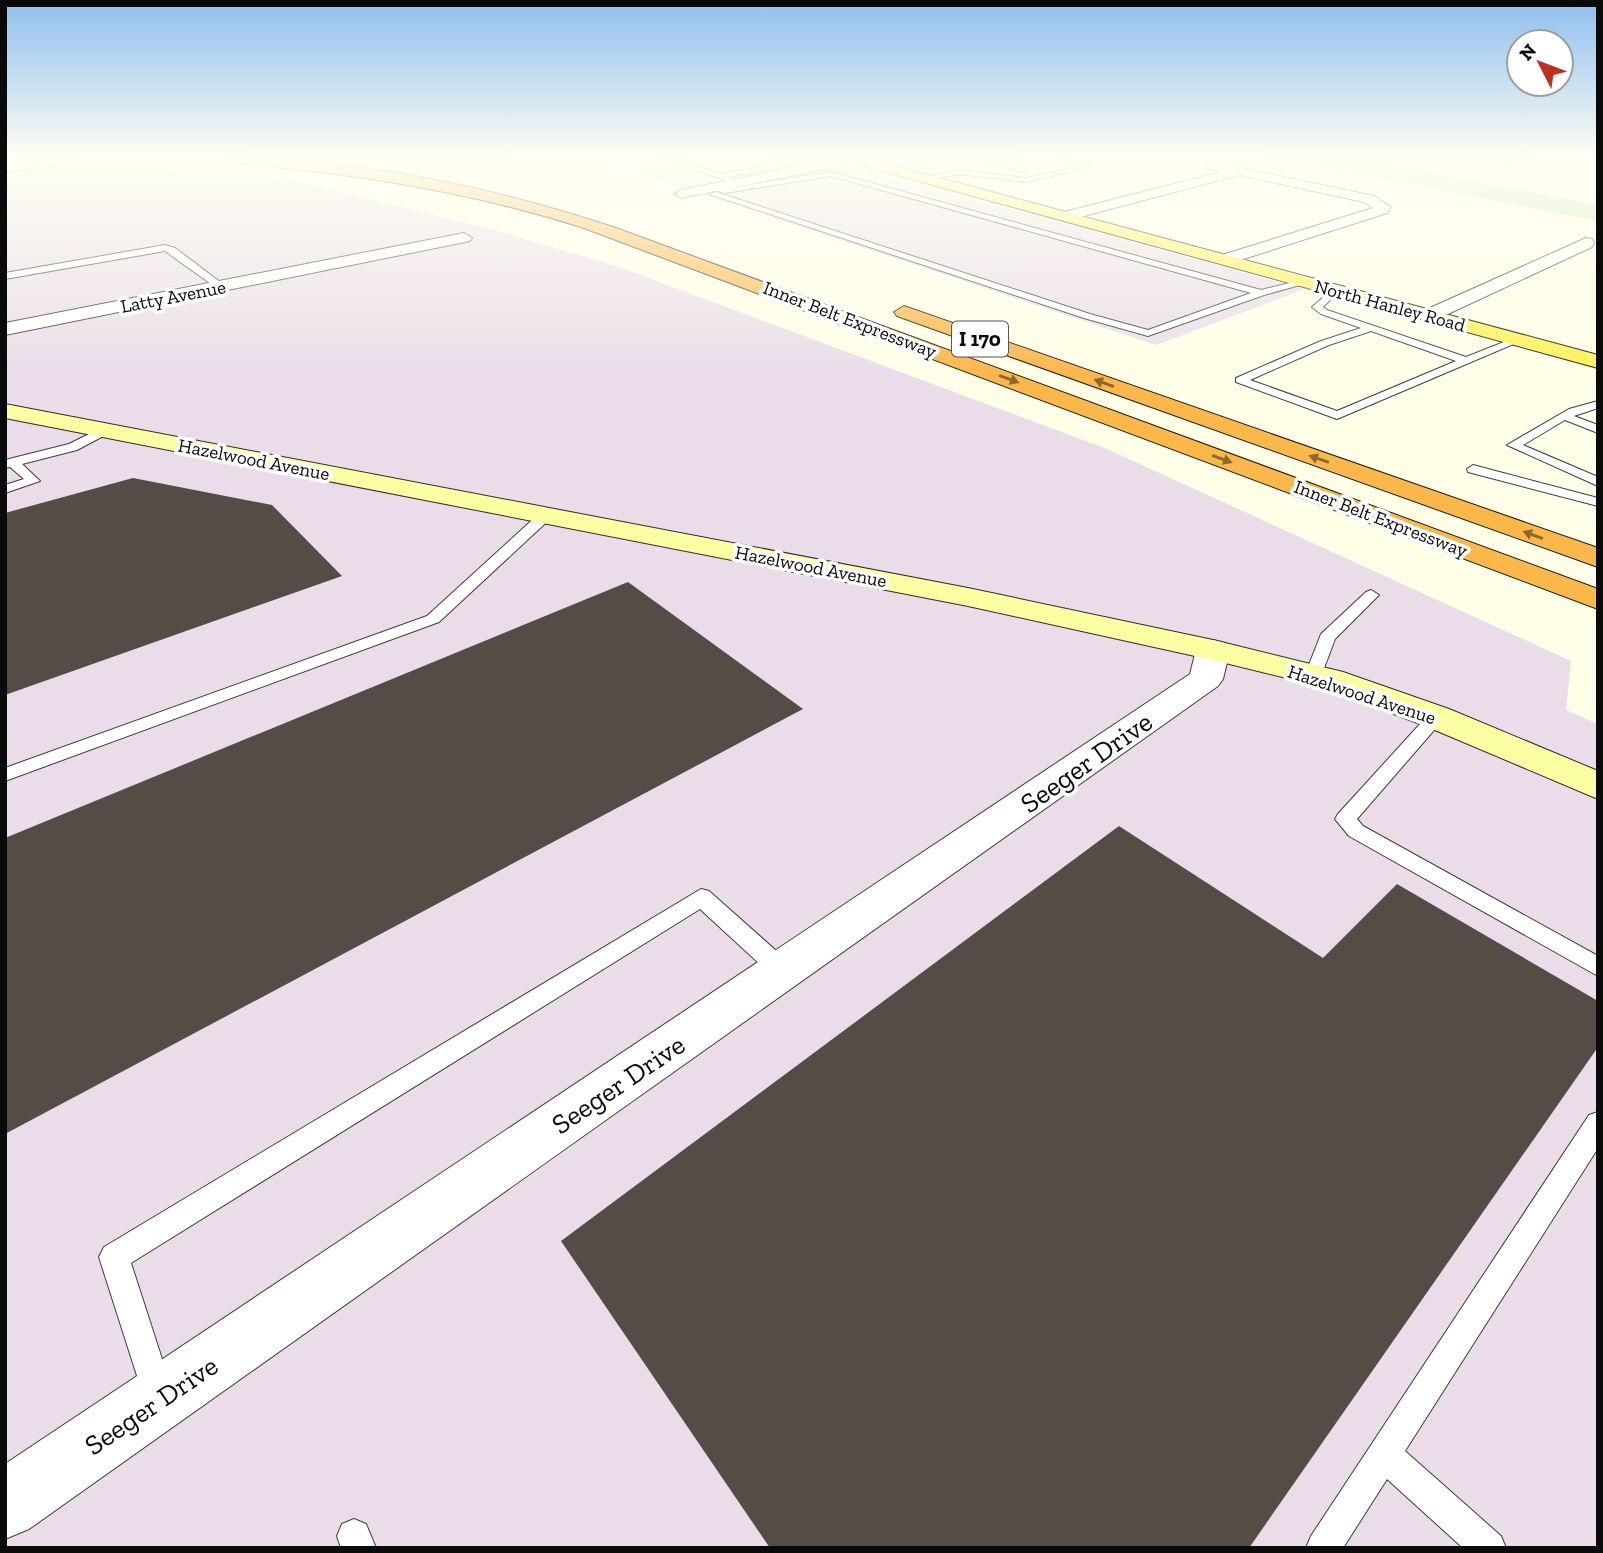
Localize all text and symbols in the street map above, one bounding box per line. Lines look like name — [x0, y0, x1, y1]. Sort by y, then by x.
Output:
north arrow — [1505, 28, 1575, 98]
text: N — [1514, 39, 1541, 65]
street label: North Hanley Road — [1312, 274, 1468, 337]
street label: Latty Avenue — [118, 275, 228, 318]
street label: Inner Belt Expressway — [760, 276, 940, 363]
road number: I 170 — [952, 322, 1008, 356]
one-way arrow — [999, 374, 1020, 385]
one-way arrow — [1094, 377, 1115, 388]
street label: Hazelwood Avenue — [176, 433, 332, 485]
one-way arrow — [1308, 453, 1329, 464]
one-way arrow — [1212, 454, 1233, 465]
street label: Inner Belt Expressway — [1291, 475, 1471, 562]
one-way arrow — [1523, 529, 1544, 540]
street label: Hazelwood Avenue — [733, 540, 889, 592]
street label: Hazelwood Avenue — [1285, 660, 1439, 729]
street label: Seeger Drive — [1014, 705, 1159, 820]
street label: Seeger Drive — [545, 1028, 691, 1141]
street label: Seeger Drive — [78, 1349, 224, 1462]

